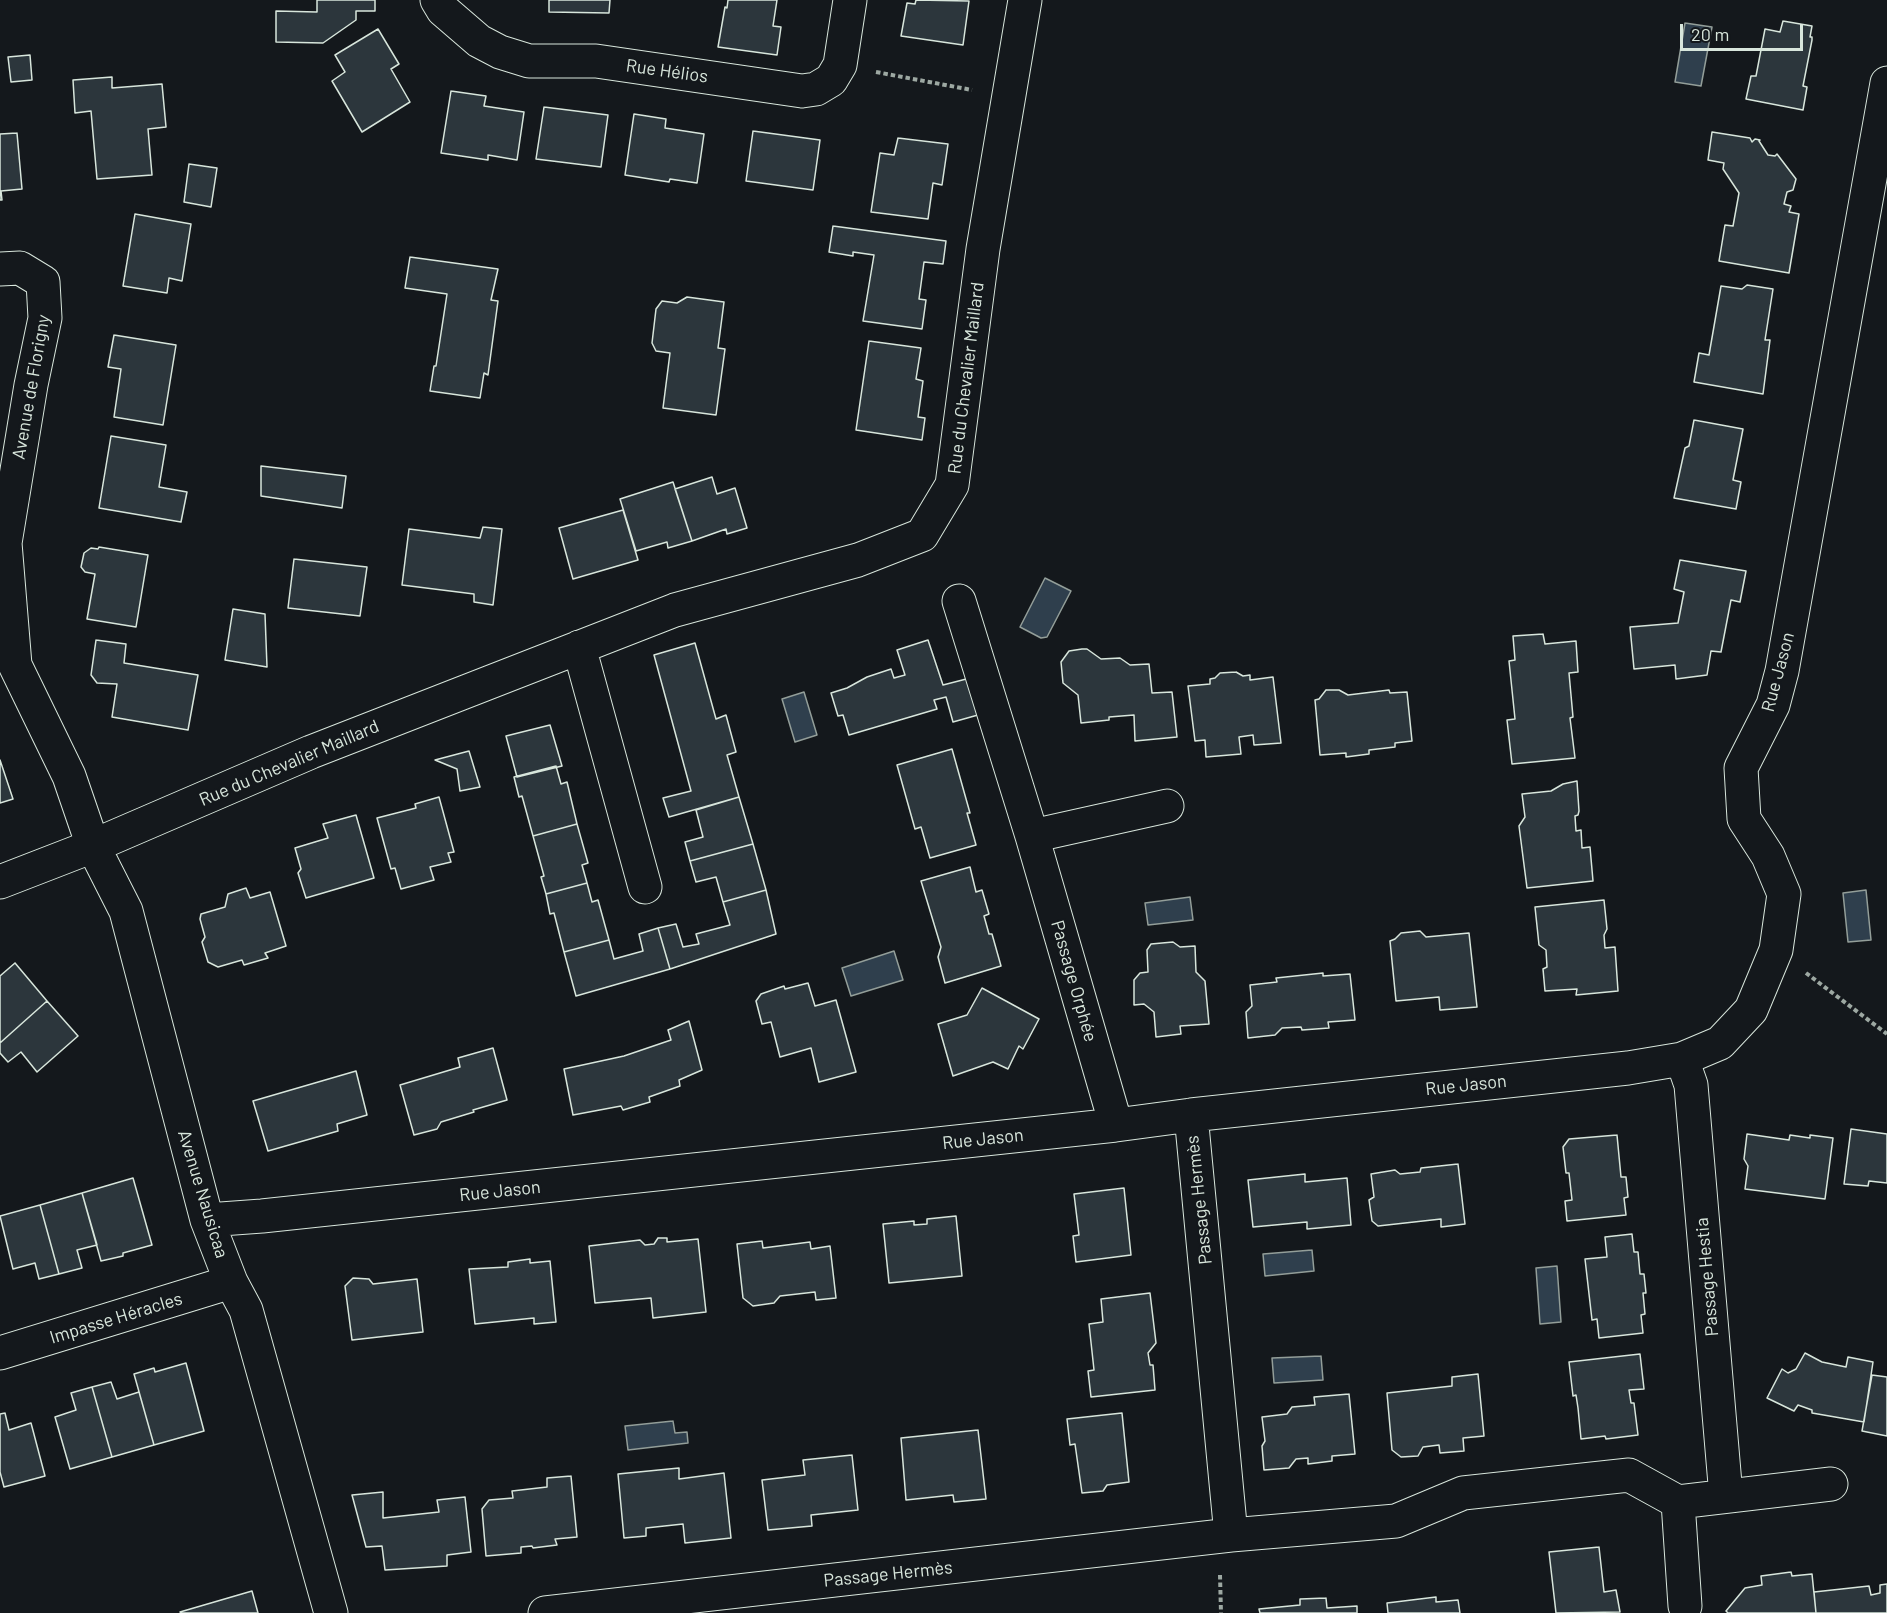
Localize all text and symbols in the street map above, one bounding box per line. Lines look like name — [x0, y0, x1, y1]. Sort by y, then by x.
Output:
scale bar — [1683, 12, 1806, 50]
text: 20 m — [1691, 23, 1729, 45]
street label: Rue Hélios — [625, 55, 709, 87]
street label: Rue du Chevalier Maillard — [944, 281, 988, 475]
street label: Avenue de Florigny — [8, 313, 54, 461]
street label: Rue Jason — [1757, 630, 1799, 714]
street label: Rue du Chevalier Maillard — [196, 715, 382, 811]
street label: Passage Orphée — [1046, 918, 1102, 1044]
street label: Rue Jason — [1424, 1070, 1508, 1100]
street label: Rue Jason — [941, 1124, 1025, 1154]
street label: Avenue Nausicaa — [173, 1127, 233, 1261]
street label: Passage Hermès — [1181, 1134, 1217, 1266]
street label: Rue Jason — [458, 1176, 542, 1206]
street label: Passage Hestia — [1691, 1217, 1723, 1337]
street label: Impasse Héracles — [47, 1288, 185, 1348]
street label: Passage Hermès — [822, 1556, 954, 1592]

